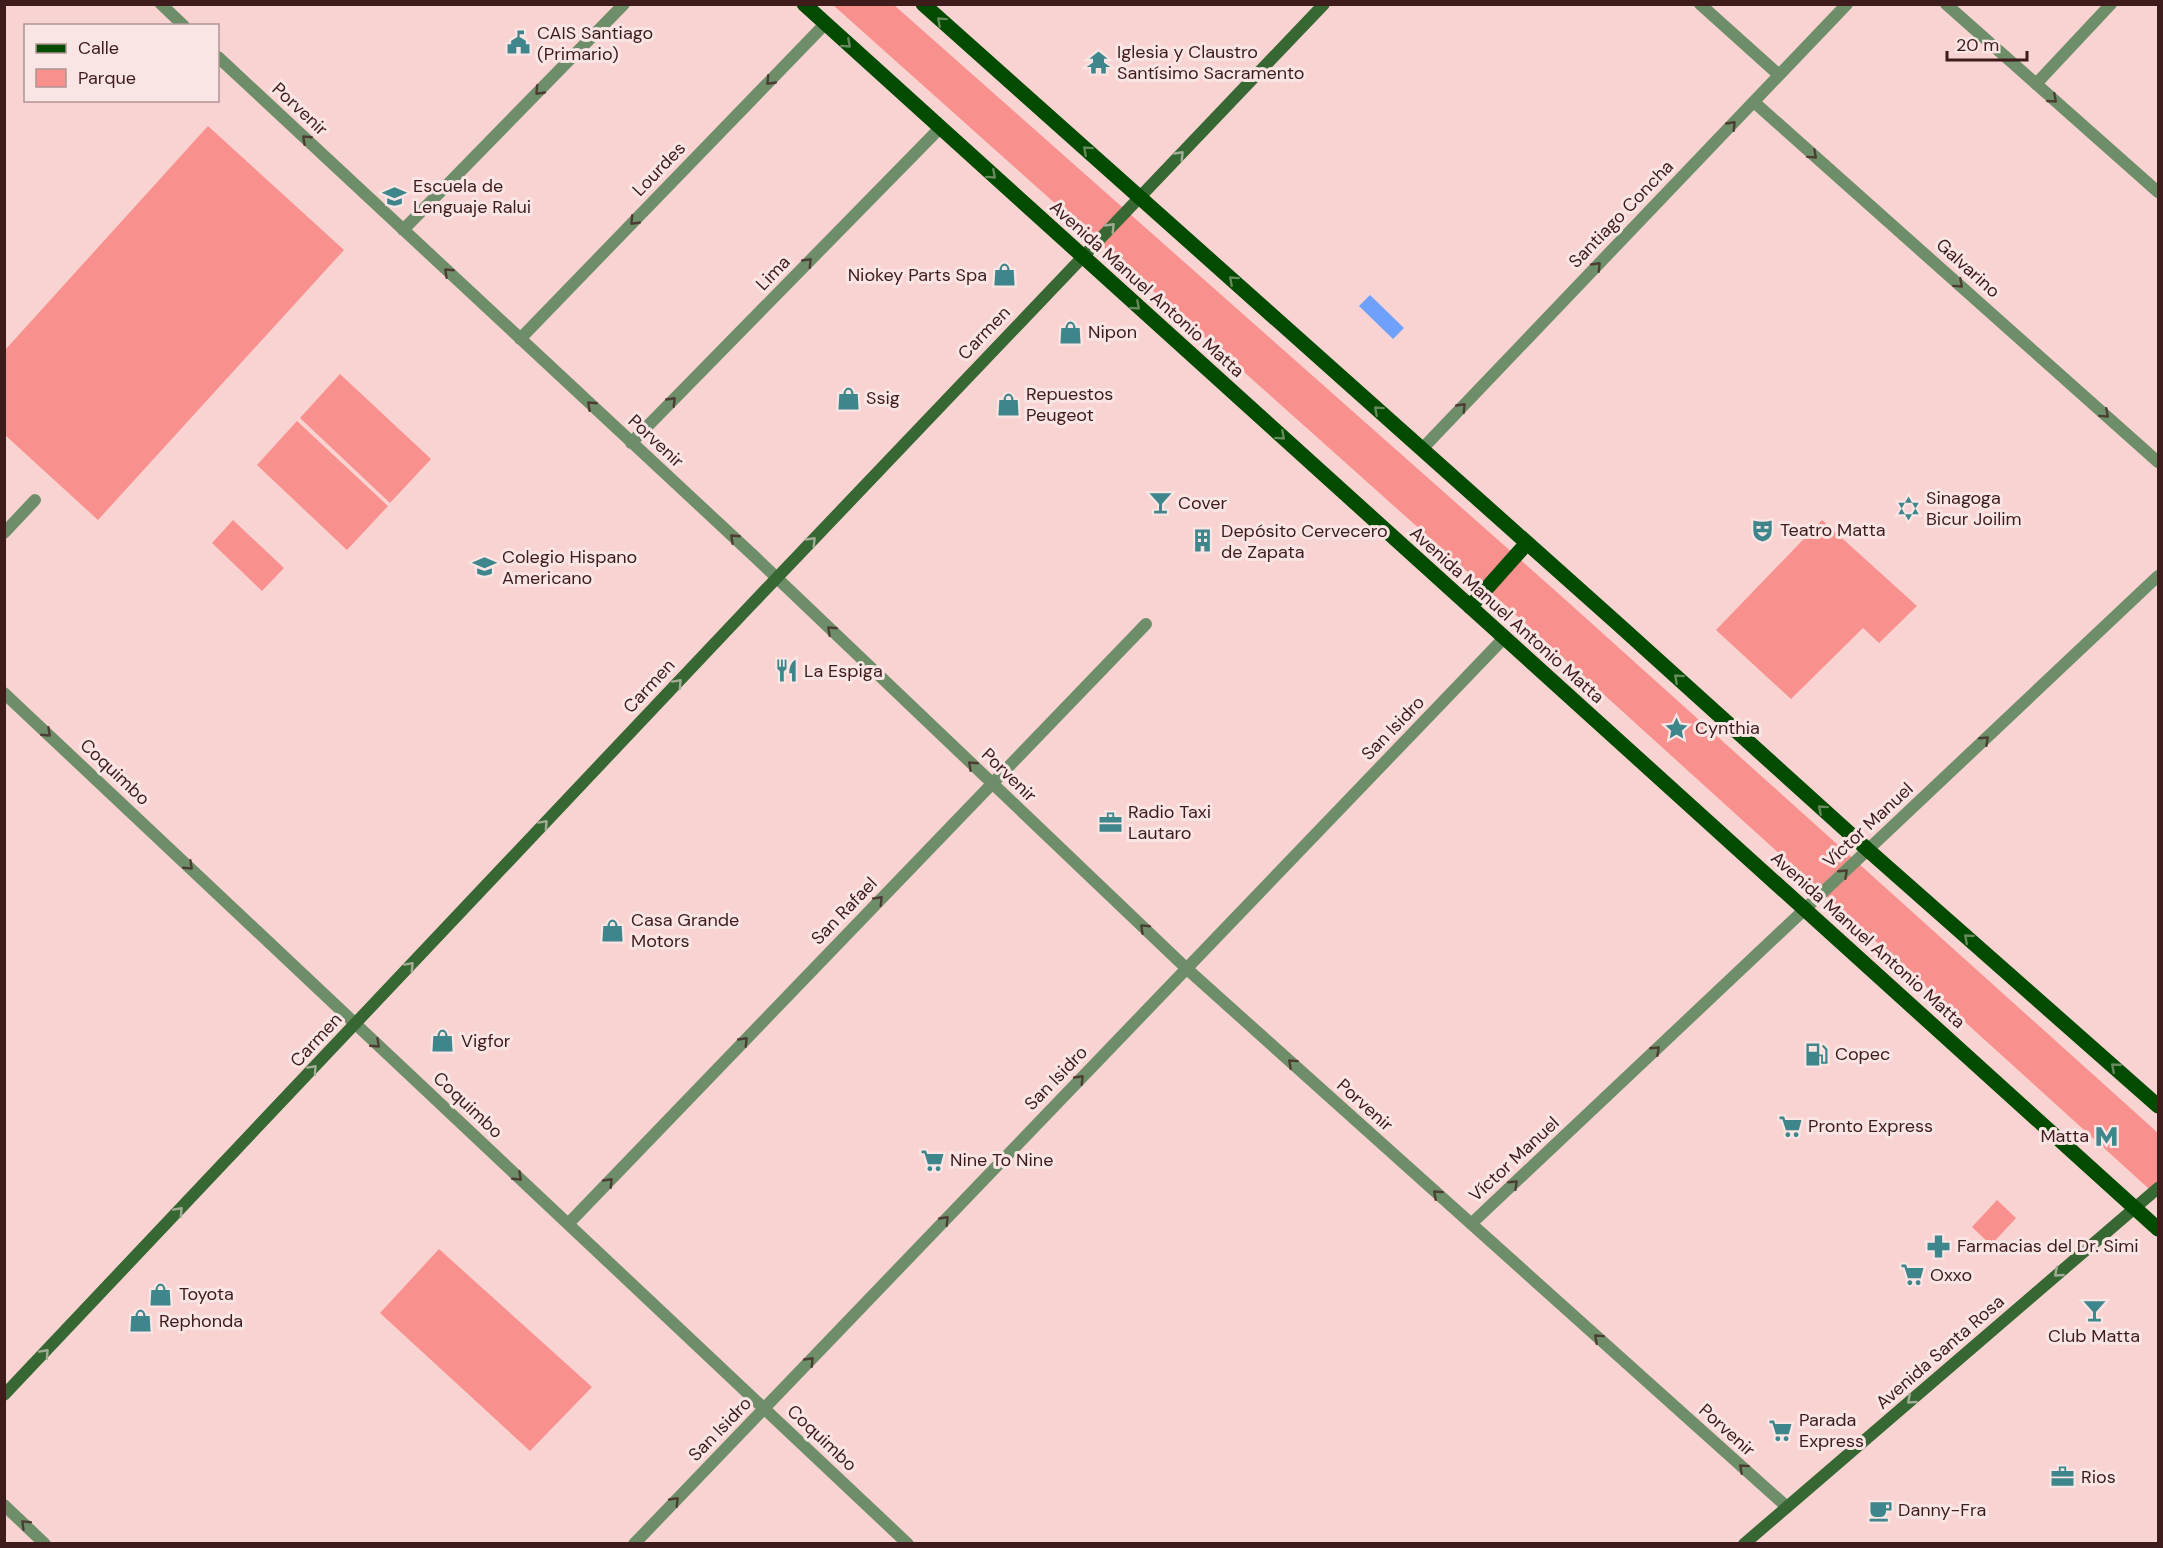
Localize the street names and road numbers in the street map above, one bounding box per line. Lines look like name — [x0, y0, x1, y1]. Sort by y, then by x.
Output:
street label: Porvenir — [267, 77, 333, 141]
street label: Lourdes — [627, 137, 691, 201]
street label: Santiago Concha — [1563, 155, 1679, 273]
street label: Avenida Manuel Antonio Matta — [1045, 195, 1249, 383]
street label: Galvarino — [1931, 233, 2005, 303]
street label: Lima — [751, 250, 795, 296]
street label: Carmen — [952, 301, 1016, 365]
street label: Porvenir — [623, 409, 689, 473]
street label: Avenida Manuel Antonio Matta — [1405, 521, 1609, 709]
street label: Carmen — [618, 654, 680, 718]
street label: San Isidro — [1356, 690, 1430, 766]
street label: Coquimbo — [75, 733, 155, 811]
street label: Porvenir — [976, 743, 1042, 807]
street label: Víctor Manuel — [1818, 777, 1918, 873]
street label: Avenida Manuel Antonio Matta — [1766, 846, 1970, 1034]
street label: San Rafael — [806, 872, 882, 950]
street label: Carmen — [285, 1008, 347, 1072]
street label: San Isidro — [1019, 1040, 1093, 1116]
street label: Coquimbo — [428, 1066, 508, 1144]
street label: Porvenir — [1332, 1073, 1398, 1137]
street label: Víctor Manuel — [1464, 1111, 1564, 1207]
street label: Avenida Santa Rosa — [1871, 1290, 2009, 1414]
street label: San Isidro — [683, 1391, 757, 1467]
street label: Porvenir — [1694, 1398, 1760, 1462]
street label: Coquimbo — [782, 1399, 862, 1477]

